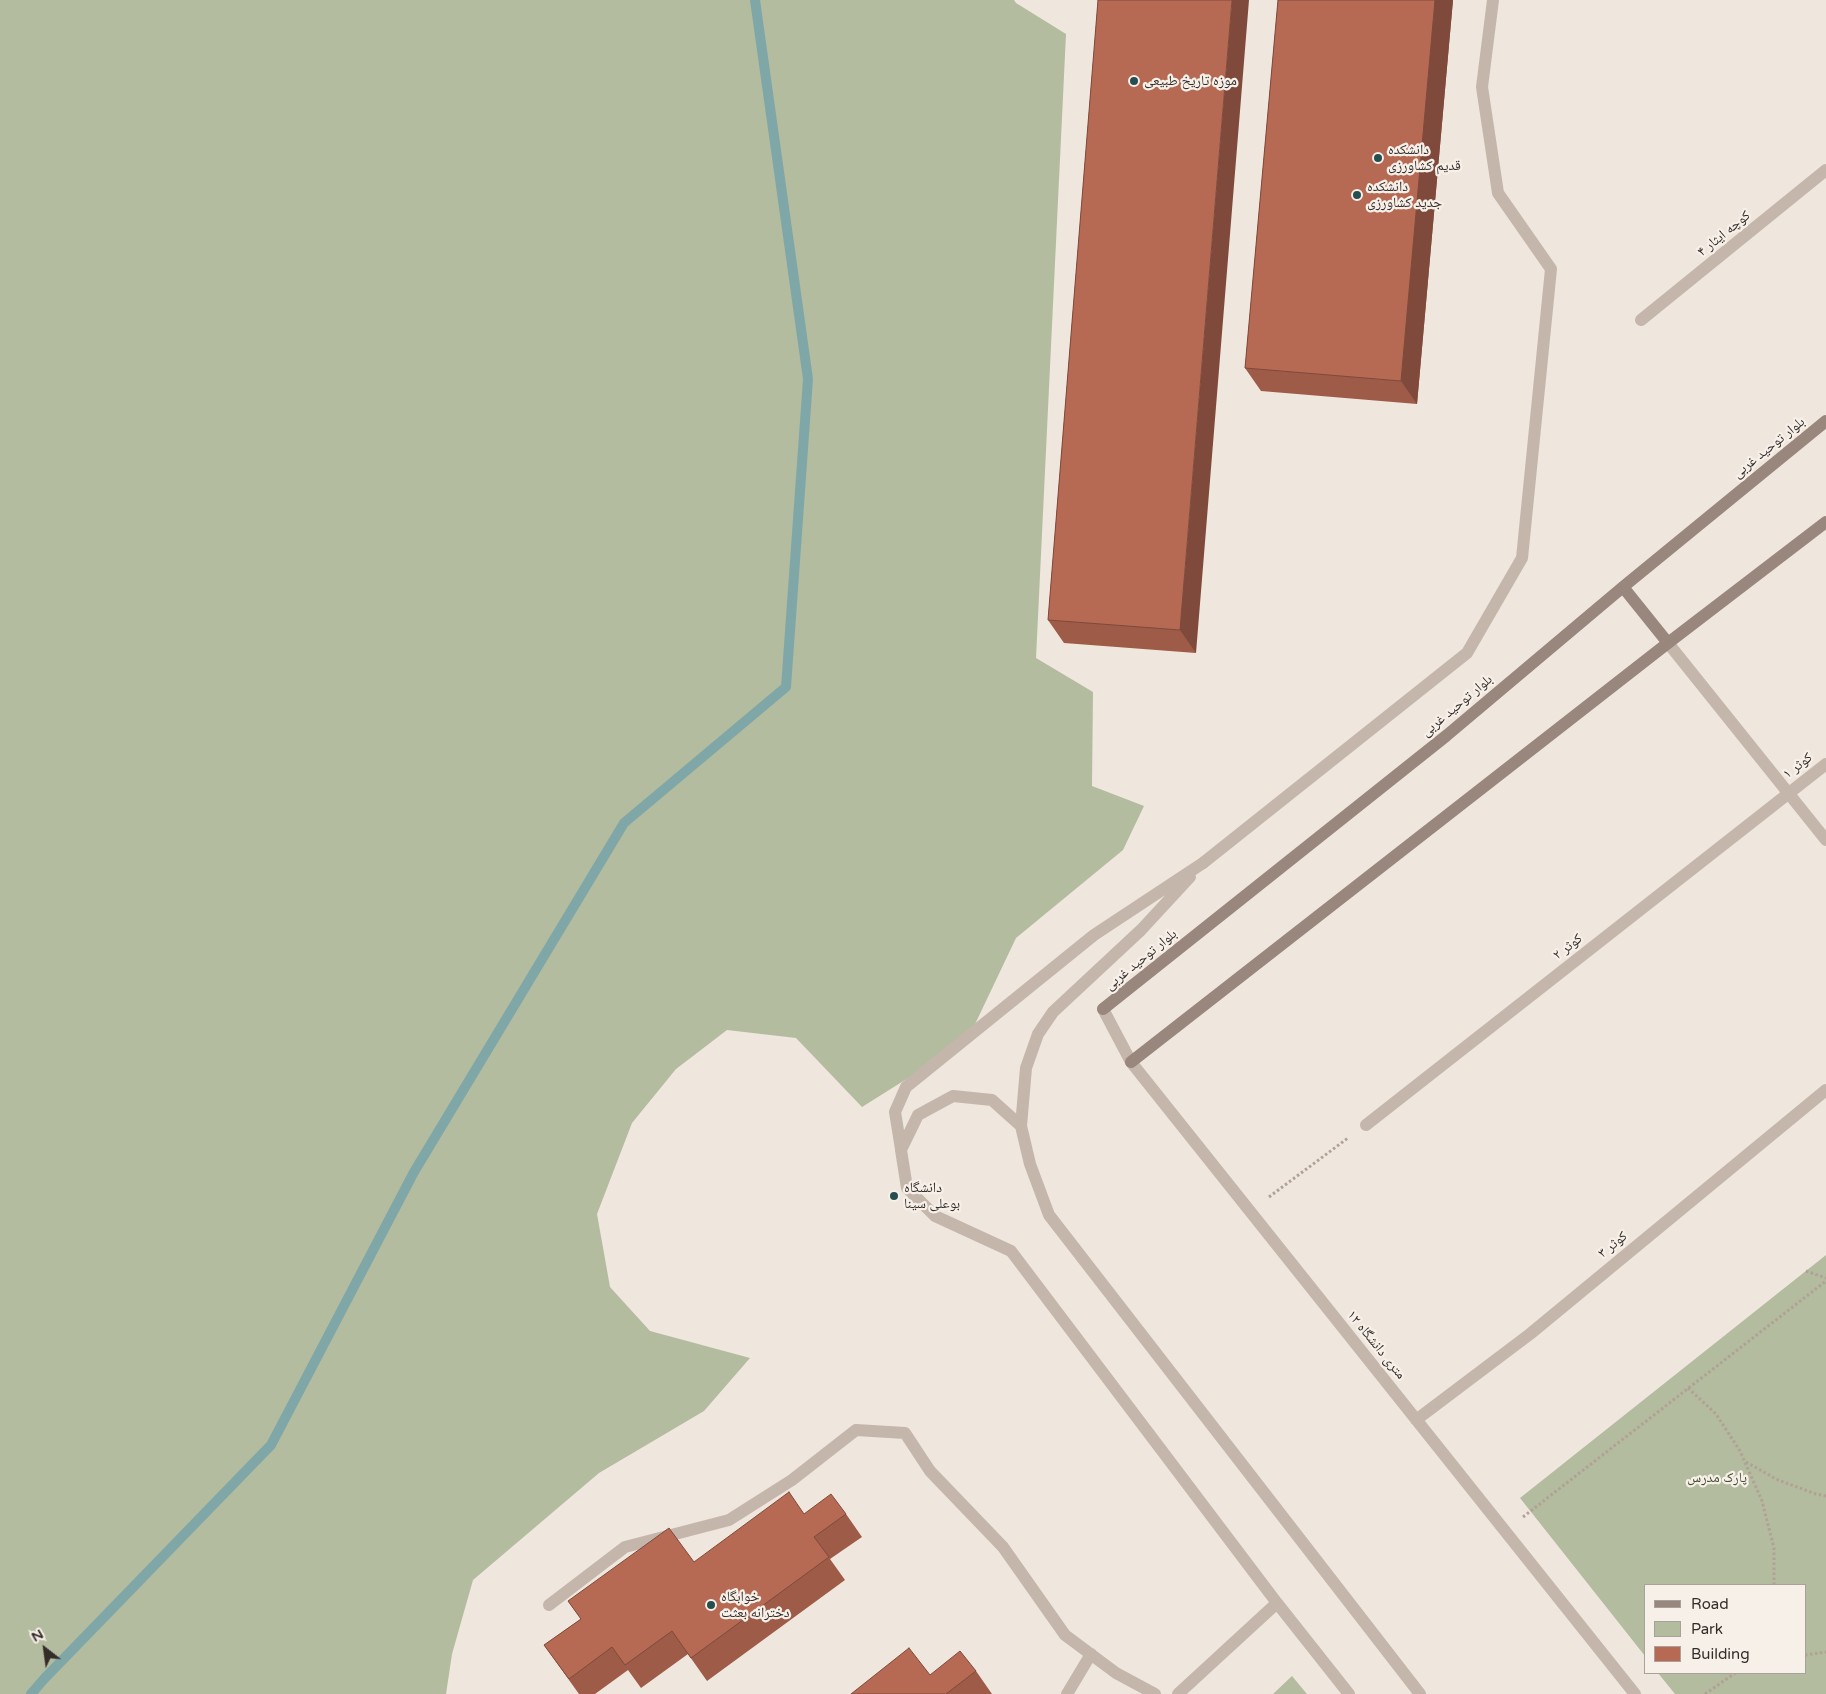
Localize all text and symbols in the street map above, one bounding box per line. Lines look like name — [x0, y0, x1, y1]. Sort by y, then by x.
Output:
place label: موزه تاریخ طبیعی — [1144, 73, 1237, 89]
marker: موزه تاریخ طبیعی — [1128, 75, 1140, 87]
place label: دانشکده قدیم کشاورزی — [1388, 142, 1461, 174]
marker: دانشکده قدیم کشاورزی — [1372, 152, 1384, 164]
place label: دانشکده جدید کشاورزی — [1367, 179, 1442, 212]
marker: دانشکده جدید کشاورزی — [1351, 189, 1363, 201]
street label: کوچه ایثار ۴ — [1694, 208, 1754, 260]
street label: بلوار توحید غربی — [1730, 414, 1808, 482]
street label: بلوار توحید غربی — [1418, 671, 1496, 741]
street label: کوثر ۱ — [1780, 749, 1816, 783]
street label: بلوار توحید غربی — [1102, 926, 1180, 994]
street label: کوثر ۲ — [1550, 930, 1586, 964]
place label: دانشگاه بوعلی سینا — [904, 1180, 960, 1212]
marker: دانشگاه بوعلی سینا — [888, 1190, 900, 1202]
street label: کوثر ۳ — [1595, 1228, 1631, 1262]
street label: ۱۲ متری دانشگاه — [1343, 1307, 1409, 1383]
park label: پارک مدرس — [1687, 1470, 1747, 1486]
legend — [1644, 1584, 1806, 1674]
place label: خوابگاه دخترانه بعثت — [721, 1589, 790, 1621]
text: Road — [1691, 1595, 1729, 1613]
marker: خوابگاه دخترانه بعثت — [705, 1599, 717, 1611]
text: Park — [1691, 1620, 1723, 1638]
north arrow — [20, 1624, 70, 1674]
text: N — [28, 1625, 46, 1646]
text: Building — [1691, 1645, 1750, 1663]

